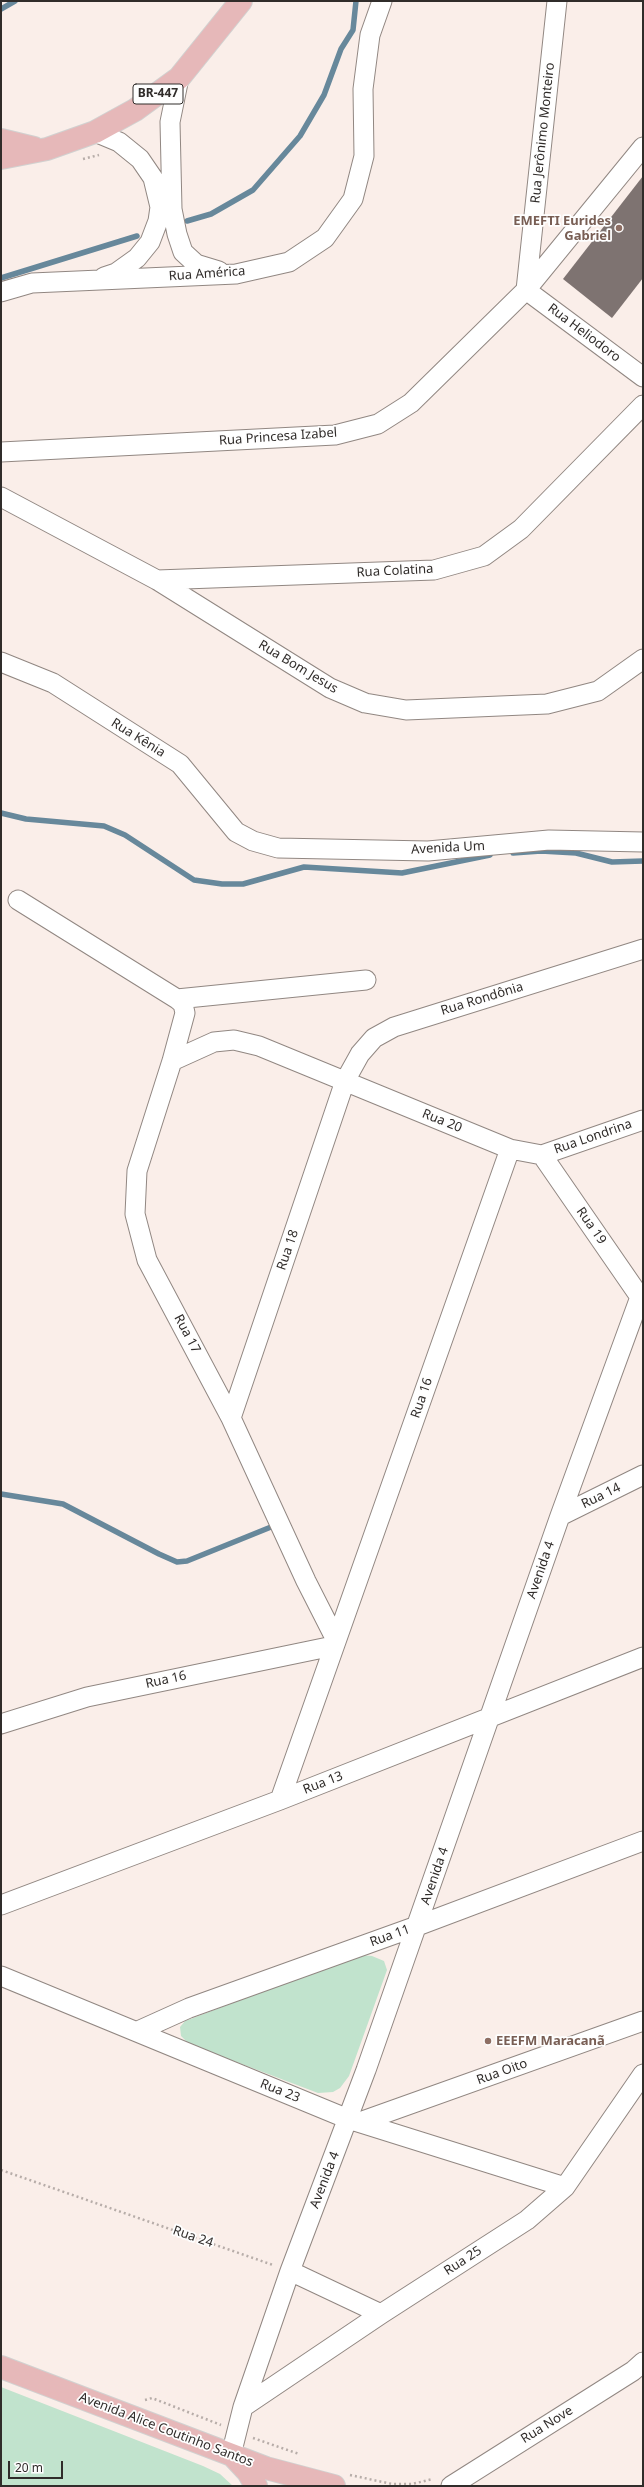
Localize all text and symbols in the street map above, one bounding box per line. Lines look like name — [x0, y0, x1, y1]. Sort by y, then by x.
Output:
street label: Rua Jerônimo Monteiro — [528, 62, 558, 204]
road number: BR-447 — [133, 84, 183, 104]
place label: EMEFTI Eurides Gabriel — [513, 213, 611, 244]
marker: EMEFTI Eurides Gabriel — [614, 223, 624, 233]
street label: Rua América — [168, 264, 246, 284]
street label: Rua Heliodoro — [544, 301, 624, 365]
street label: Rua Princesa Izabel — [218, 425, 338, 449]
street label: Rua Colatina — [356, 561, 434, 581]
street label: Rua Bom Jesus — [255, 637, 341, 697]
street label: Rua Kênia — [108, 715, 168, 761]
street label: Avenida Um — [411, 838, 485, 858]
street label: Rua Rondônia — [439, 979, 525, 1019]
street label: Rua 20 — [420, 1106, 464, 1136]
street label: Rua Londrina — [552, 1116, 634, 1158]
street label: Rua 19 — [573, 1204, 609, 1248]
street label: Rua 18 — [274, 1228, 302, 1272]
street label: Rua 17 — [170, 1312, 204, 1356]
street label: Rua 16 — [408, 1376, 436, 1420]
street label: Rua 14 — [579, 1480, 623, 1512]
street label: Avenida 4 — [524, 1539, 558, 1601]
street label: Rua 16 — [144, 1668, 188, 1692]
street label: Rua 13 — [301, 1768, 345, 1798]
street label: Avenida 4 — [418, 1845, 452, 1907]
street label: Rua 11 — [368, 1922, 412, 1950]
place label: EEEFM Maracanã — [496, 2033, 605, 2049]
marker: EEEFM Maracanã — [483, 2036, 493, 2046]
street label: Rua Oito — [474, 2056, 530, 2088]
street label: Rua 23 — [258, 2076, 302, 2106]
street label: Avenida 4 — [307, 2149, 343, 2211]
street label: Rua 24 — [171, 2223, 215, 2251]
street label: Rua 25 — [441, 2243, 485, 2279]
street label: Avenida Alice Coutinho Santos — [77, 2390, 255, 2470]
street label: Rua Nove — [518, 2403, 576, 2447]
scale bar — [10, 2453, 65, 2479]
text: 20 m — [15, 2459, 43, 2476]

